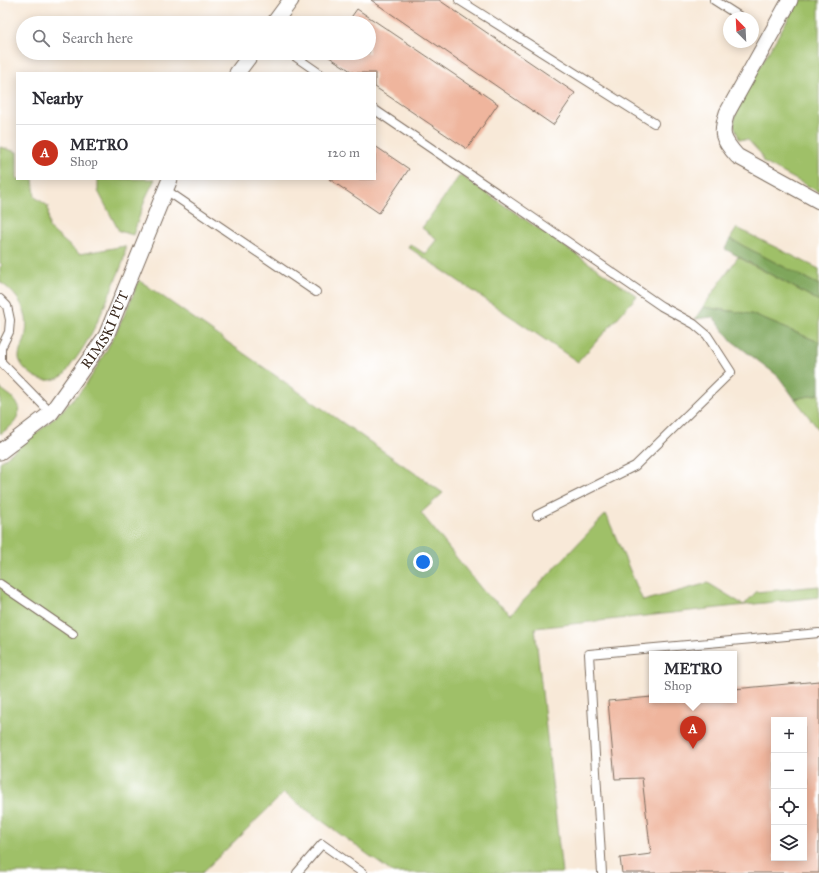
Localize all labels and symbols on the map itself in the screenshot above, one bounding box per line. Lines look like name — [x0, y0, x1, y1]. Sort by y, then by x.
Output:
north arrow — [723, 12, 759, 48]
street label: RIMSKI PUT — [77, 288, 132, 372]
your location — [413, 552, 433, 572]
pin: A — [680, 716, 706, 749]

